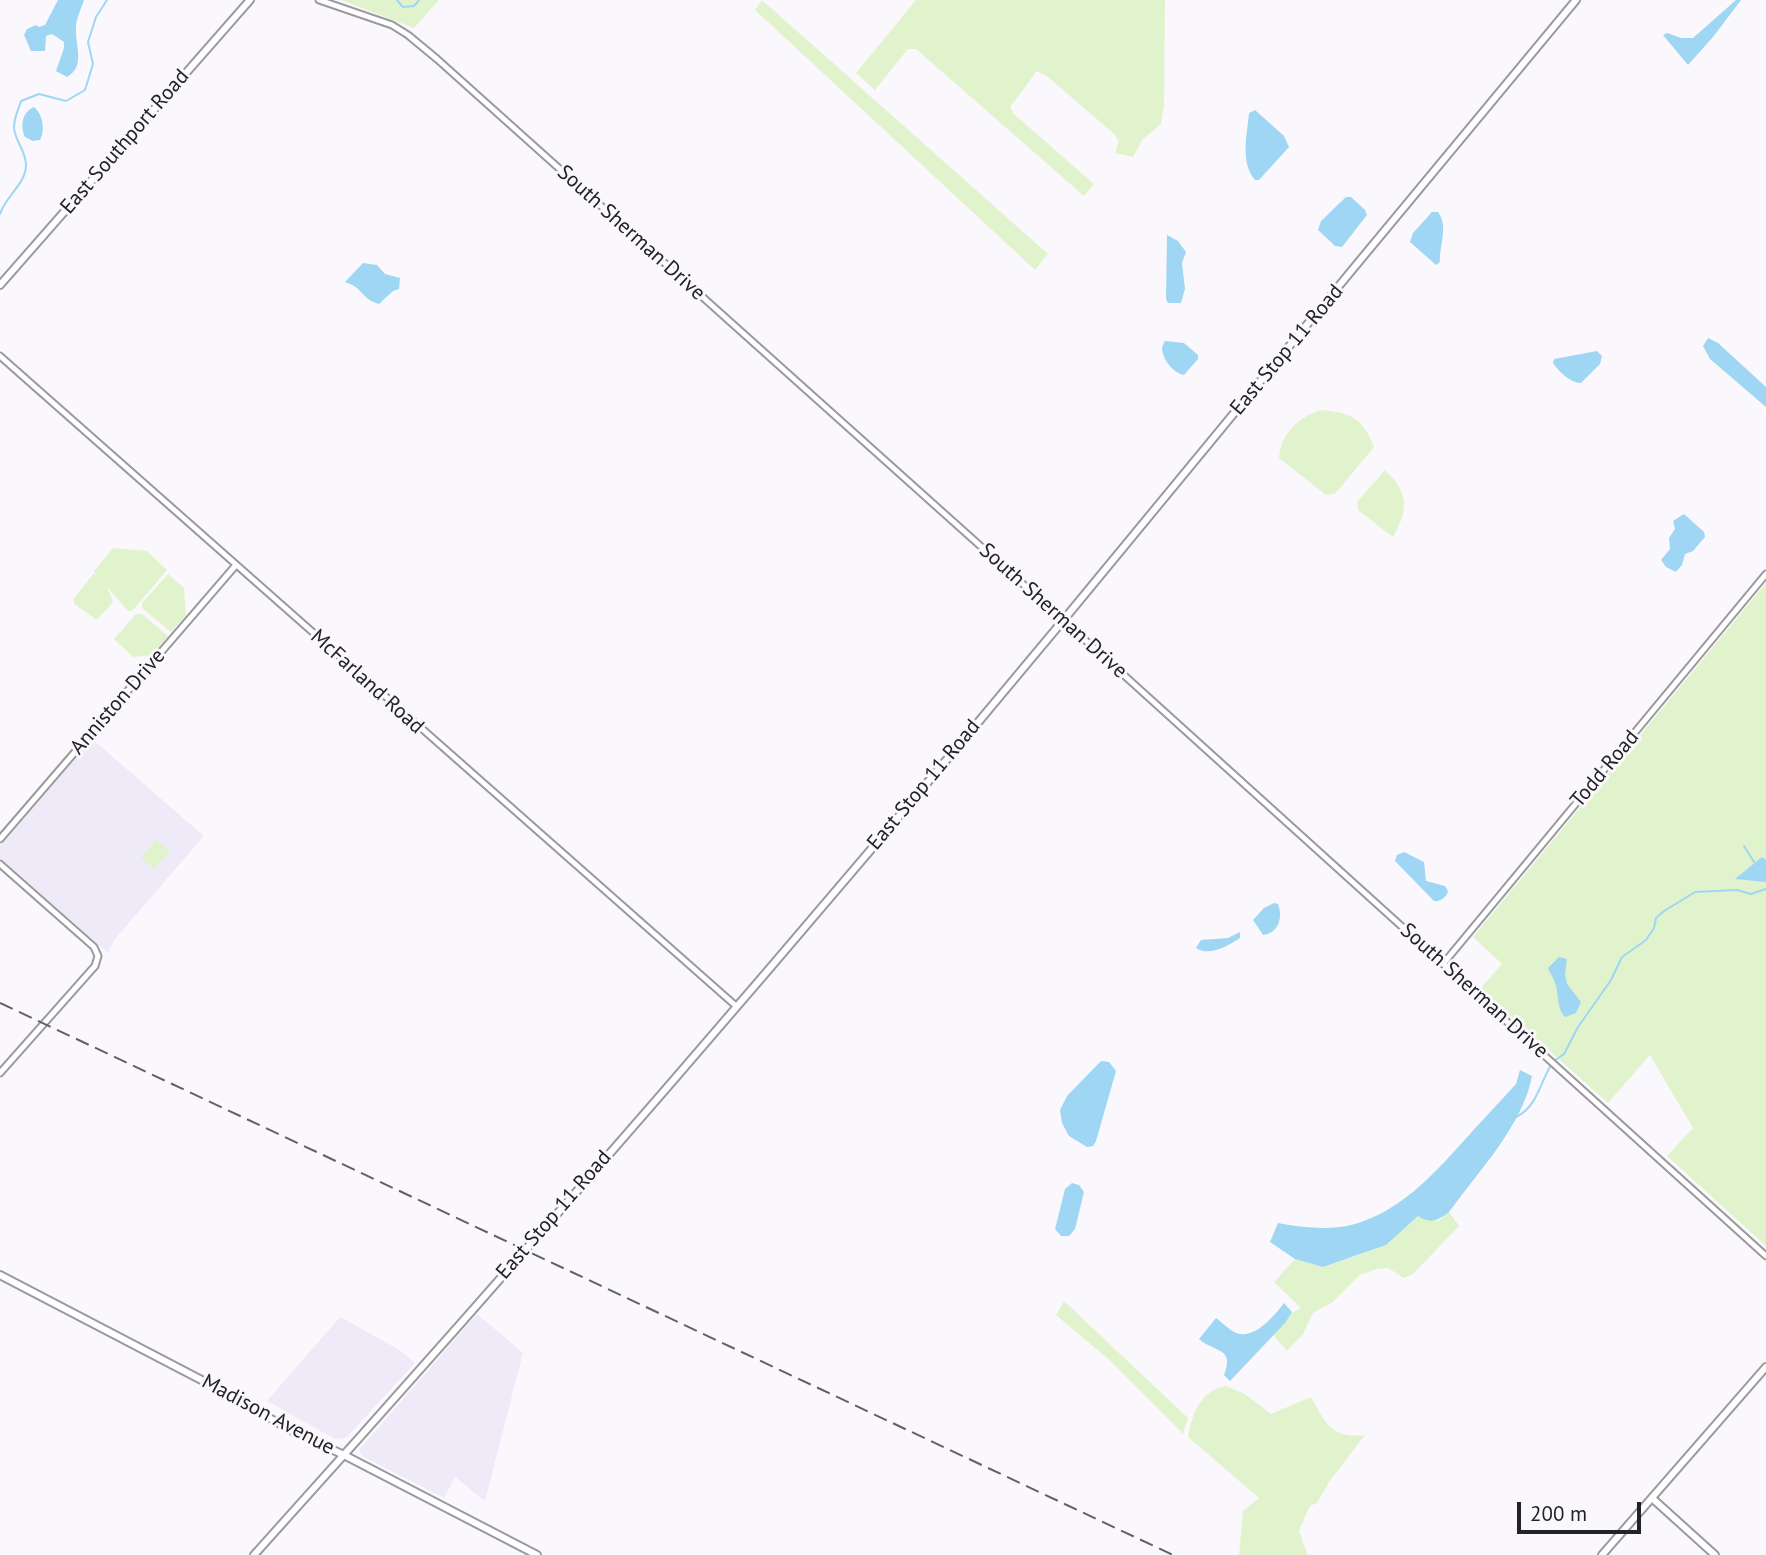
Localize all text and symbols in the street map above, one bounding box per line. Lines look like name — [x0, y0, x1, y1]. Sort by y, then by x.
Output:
street label: East Southport Road — [55, 65, 195, 219]
street label: South Sherman Drive — [552, 160, 710, 306]
street label: East Stop 11 Road — [1225, 280, 1349, 420]
street label: South Sherman Drive — [974, 538, 1132, 684]
street label: McFarland Road — [305, 624, 429, 740]
street label: Anniston Drive — [65, 644, 171, 760]
street label: East Stop 11 Road — [862, 715, 986, 855]
street label: Todd Road — [1565, 725, 1645, 813]
street label: South Sherman Drive — [1395, 918, 1553, 1064]
street label: East Stop 11 Road — [491, 1145, 617, 1285]
street label: Madison Avenue — [197, 1369, 339, 1461]
scale bar — [1521, 1488, 1645, 1532]
text: 200 m — [1530, 1500, 1587, 1527]

